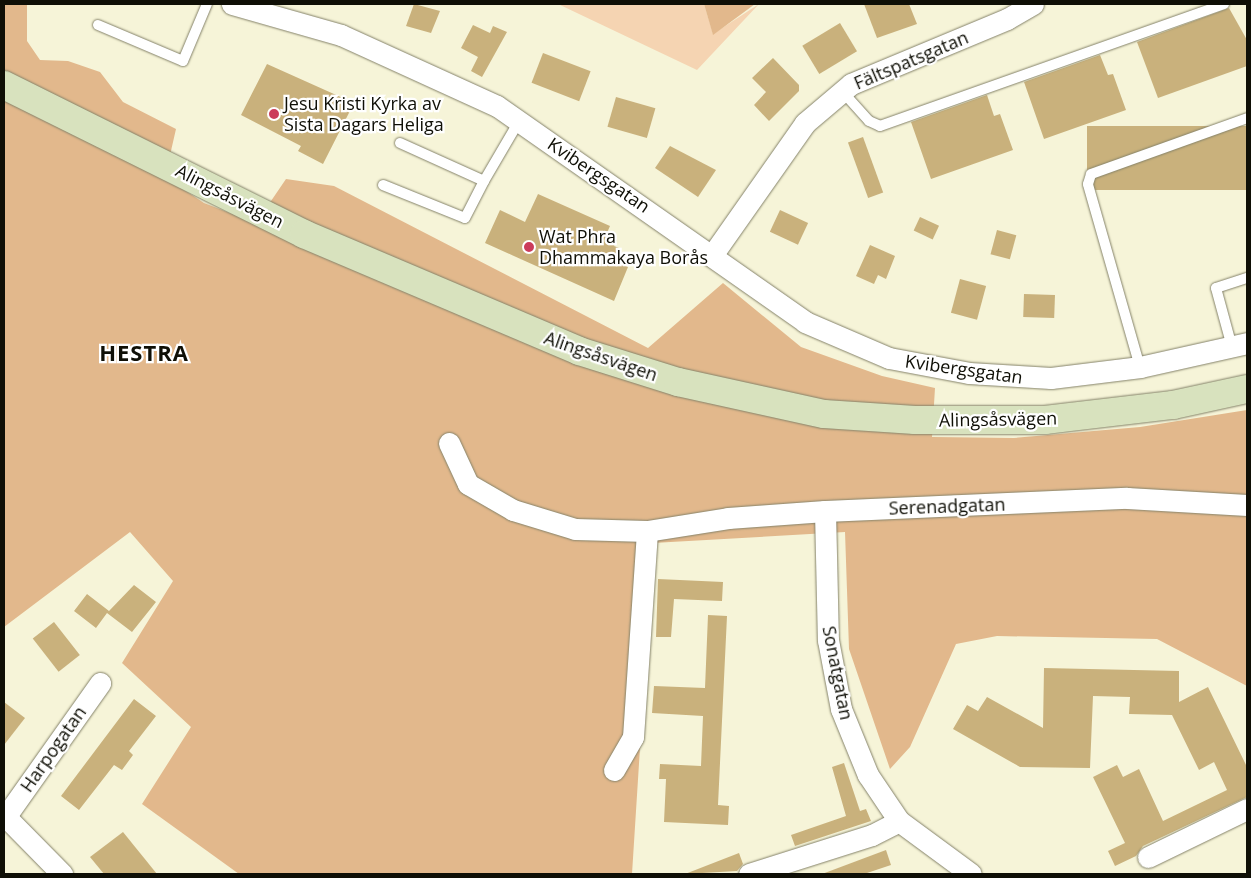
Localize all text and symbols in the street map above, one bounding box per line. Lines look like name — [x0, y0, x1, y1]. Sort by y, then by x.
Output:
street label: Fältspatsgatan — [851, 26, 971, 94]
place label: Jesu Kristi Kyrka av Sista Dagars Heliga — [284, 93, 444, 136]
marker: Jesu Kristi Kyrka av Sista Dagars Heliga — [268, 108, 280, 120]
street label: Kvibergsgatan — [544, 133, 654, 217]
street label: Alingsåsvägen — [172, 160, 288, 232]
place label: Wat Phra Dhammakaya Borås — [539, 226, 708, 268]
marker: Wat Phra Dhammakaya Borås — [523, 241, 535, 253]
street label: Alingsåsvägen — [542, 327, 660, 385]
district label: HESTRA — [98, 340, 190, 366]
street label: Kvibergsgatan — [904, 350, 1024, 388]
street label: Alingsåsvägen — [939, 407, 1057, 431]
street label: Serenadgatan — [888, 493, 1006, 519]
street label: Sonatgatan — [818, 624, 858, 722]
street label: Harpogatan — [16, 702, 90, 796]

